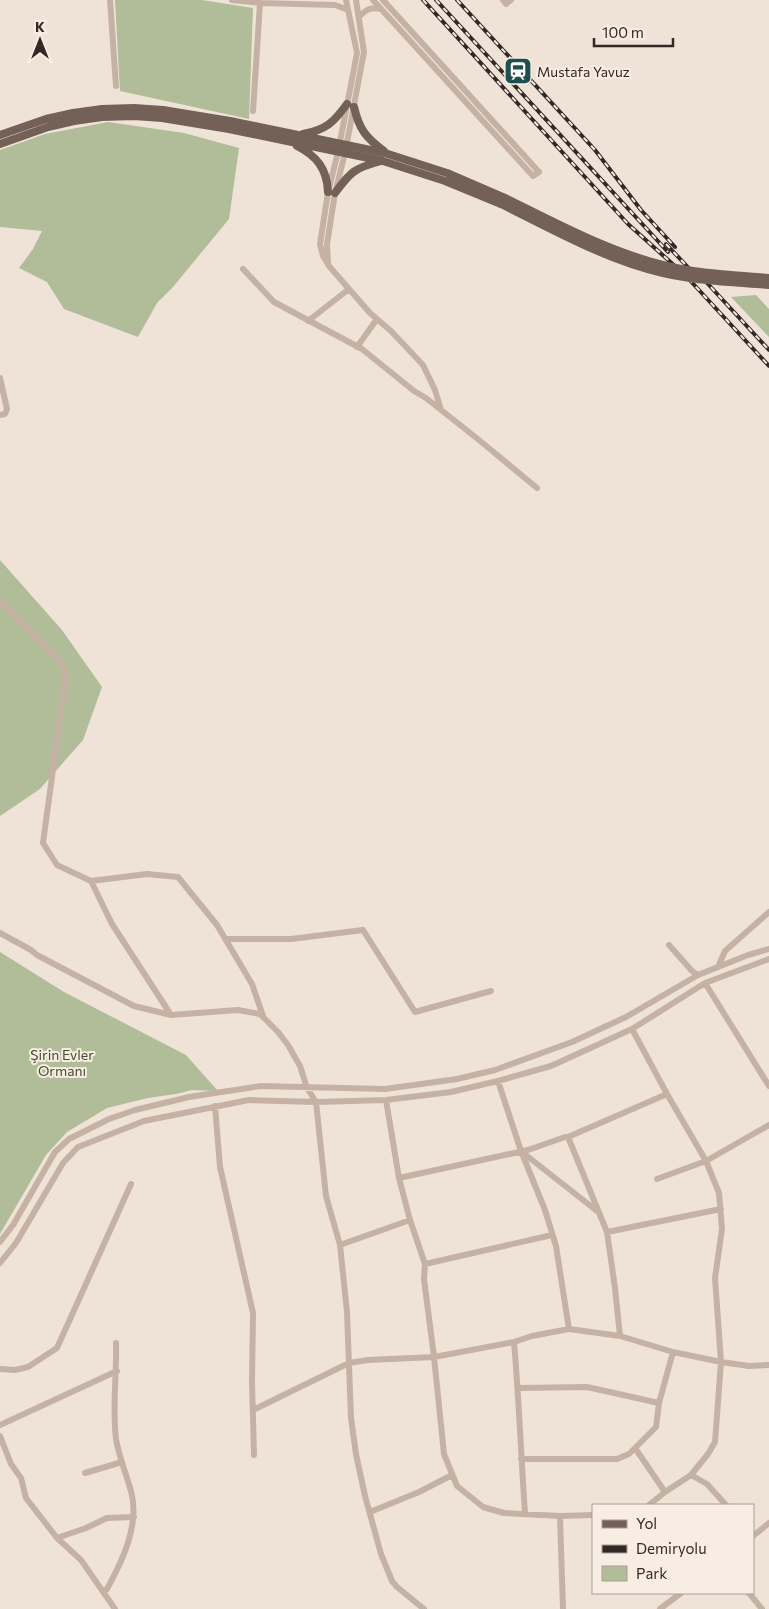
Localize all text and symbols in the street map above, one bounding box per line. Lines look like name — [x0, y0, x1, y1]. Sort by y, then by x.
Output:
north arrow — [15, 15, 65, 65]
scale bar — [594, 15, 673, 47]
text: K — [35, 18, 45, 35]
text: 100 m — [602, 23, 644, 41]
station icon: Mustafa Yavuz — [503, 56, 533, 86]
place label: Mustafa Yavuz — [537, 63, 630, 80]
park label: Şirin Evler Ormanı — [30, 1046, 94, 1079]
legend — [592, 1504, 754, 1594]
text: Yol — [636, 1514, 657, 1532]
text: Demiryolu — [636, 1539, 707, 1557]
text: Park — [636, 1564, 667, 1582]

